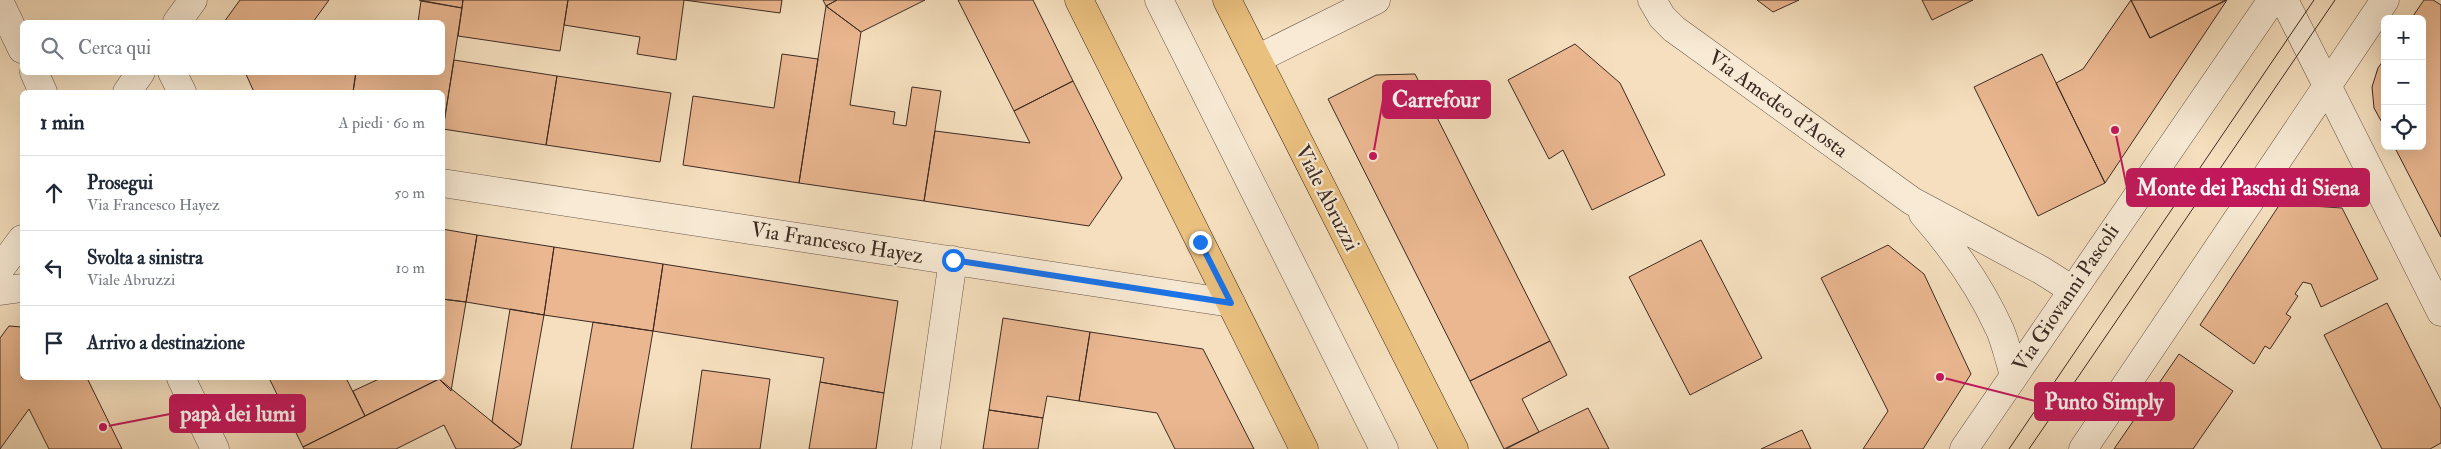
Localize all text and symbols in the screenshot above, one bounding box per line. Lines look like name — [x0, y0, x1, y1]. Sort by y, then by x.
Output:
map controls — [2381, 15, 2426, 150]
button: + — [2381, 15, 2426, 60]
search box — [20, 20, 445, 75]
icon: search — [38, 34, 66, 62]
text: Cerca qui — [78, 36, 151, 60]
street label: Via Amedeo d'Aosta — [1703, 44, 1854, 164]
button: − — [2381, 60, 2426, 105]
callout: Carrefour — [1383, 81, 1490, 118]
text: Carrefour — [1392, 86, 1481, 114]
button: locate — [2381, 105, 2426, 150]
text: 1 min — [40, 109, 85, 136]
text: A piedi · 60 m — [339, 113, 425, 133]
street label: Viale Abruzzi — [1289, 140, 1365, 256]
callout: Monte dei Paschi di Siena — [2127, 169, 2369, 206]
text: Prosegui — [87, 171, 153, 195]
text: Monte dei Paschi di Siena — [2136, 174, 2360, 202]
icon: ahead — [40, 179, 68, 207]
text: 50 m — [394, 183, 425, 203]
text: Via Francesco Hayez — [87, 195, 220, 215]
street label: Via Francesco Hayez — [749, 216, 925, 270]
street label: Via Giovanni Pascoli — [2007, 219, 2126, 377]
route end — [1189, 231, 1212, 254]
text: Svolta a sinistra — [87, 246, 203, 270]
route start — [942, 249, 965, 272]
icon: left — [40, 254, 68, 282]
text: 10 m — [395, 258, 425, 278]
text: Viale Abruzzi — [87, 270, 175, 290]
icon: arrive — [40, 329, 68, 357]
text: Arrivo a destinazione — [87, 331, 245, 355]
callout: Punto Simply — [2035, 383, 2174, 420]
text: Punto Simply — [2045, 388, 2165, 417]
callout: papà dei lumi — [170, 395, 305, 432]
text: papà dei lumi — [179, 400, 296, 429]

